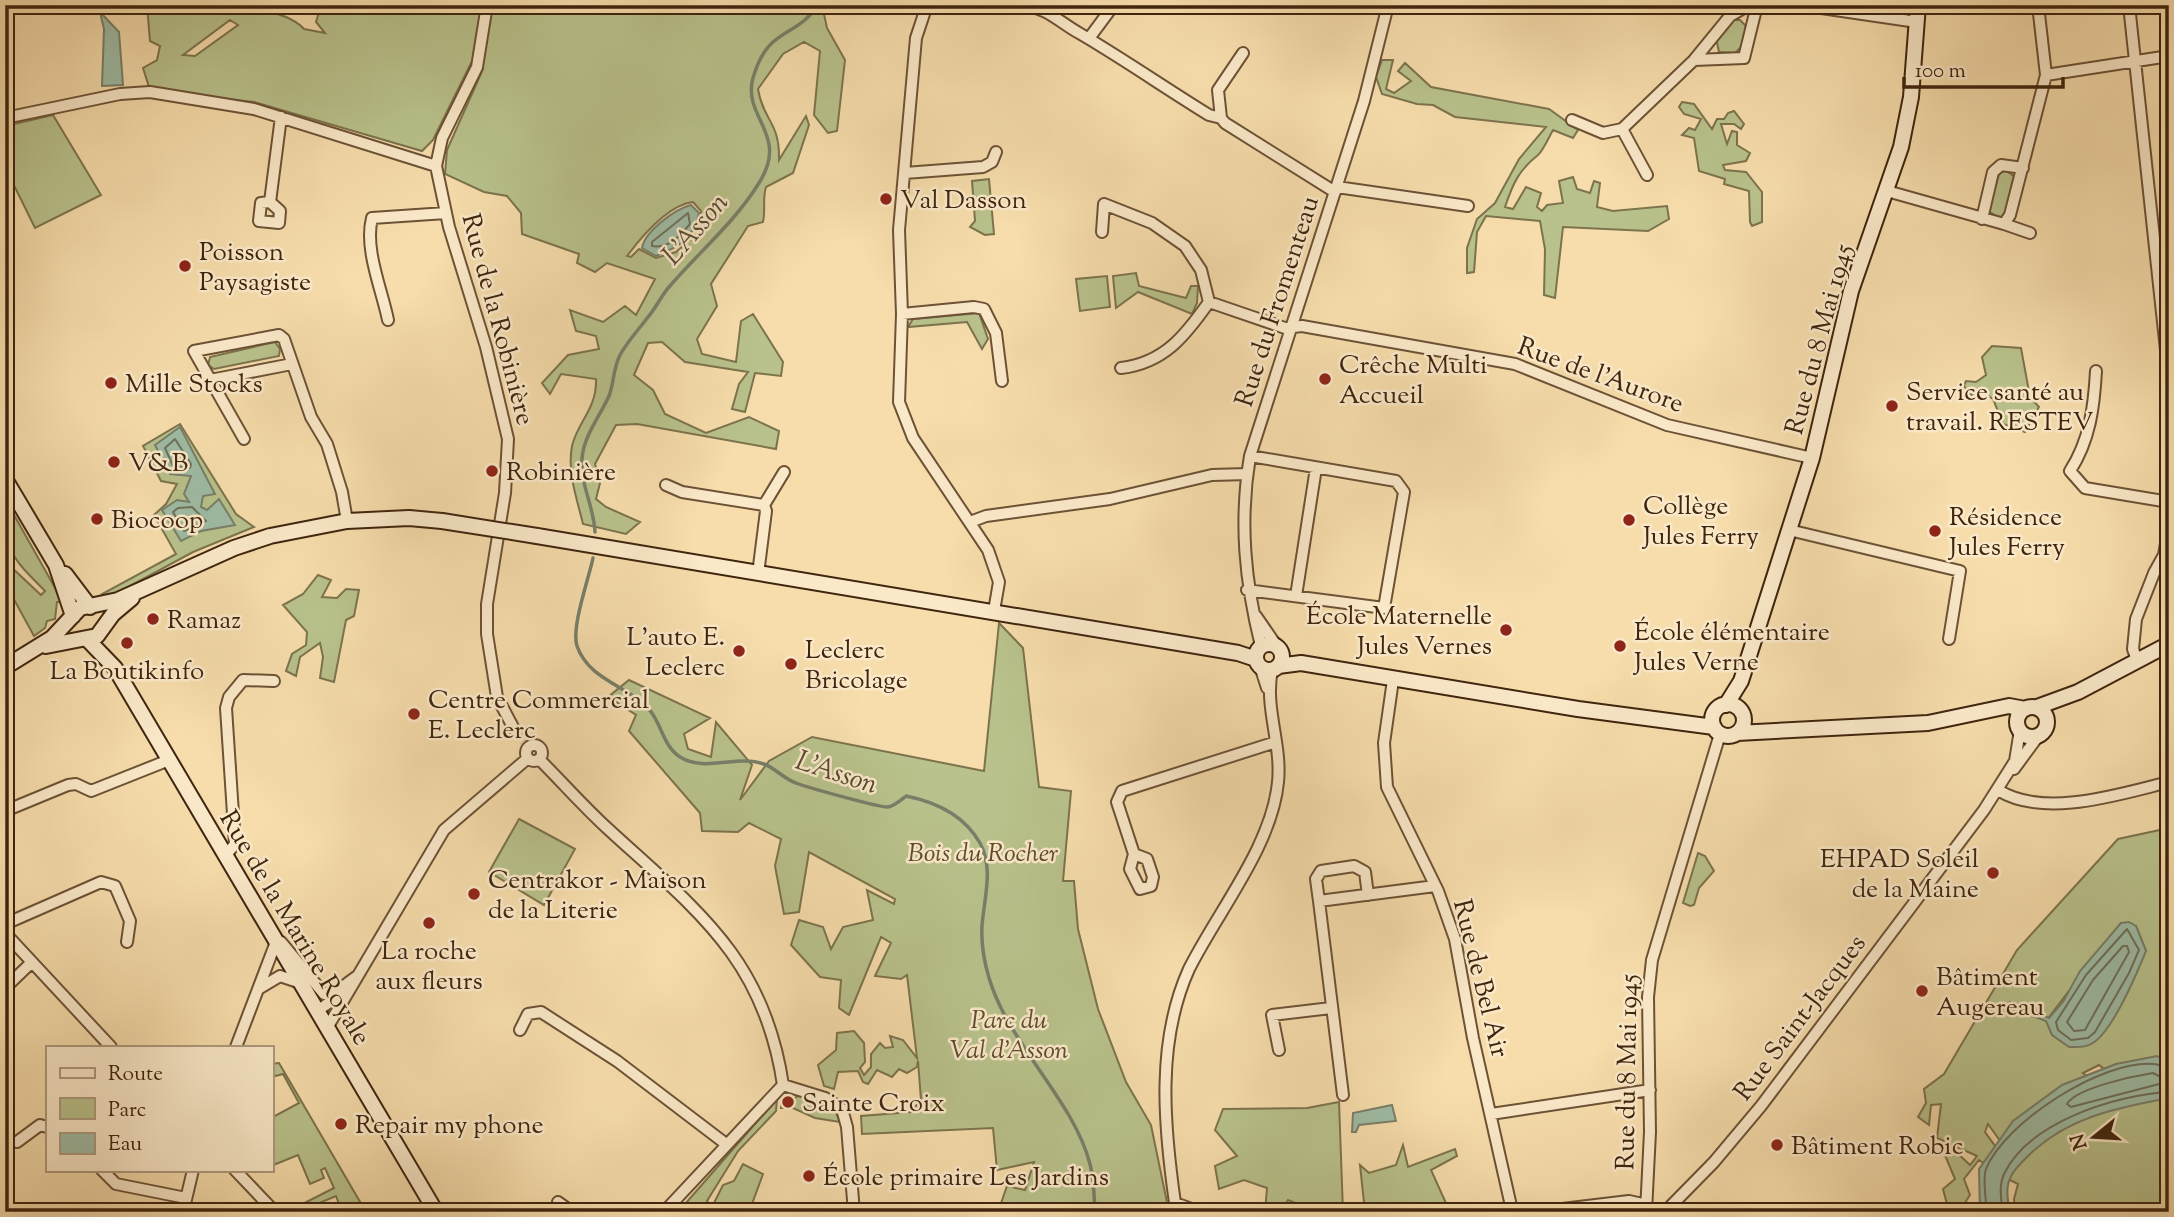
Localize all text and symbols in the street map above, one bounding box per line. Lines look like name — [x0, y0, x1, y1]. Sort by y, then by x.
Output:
scale bar — [1904, 46, 2064, 90]
text: 100 m — [1915, 57, 1966, 87]
place label: Val Dasson — [900, 183, 1027, 220]
water label: L'Asson — [653, 185, 739, 275]
marker: Val Dasson — [878, 191, 894, 207]
street label: Rue du Fromenteau — [1227, 192, 1330, 412]
street label: Rue de la Robinière — [451, 210, 543, 429]
place label: Poisson Paysagiste — [199, 235, 311, 302]
street label: Rue du 8 Mai 1945 — [1777, 240, 1864, 439]
marker: Poisson Paysagiste — [177, 258, 193, 274]
street label: Rue de l'Aurore — [1512, 329, 1689, 424]
place label: Crêche Multi Accueil — [1339, 348, 1488, 415]
place label: Mille Stocks — [125, 367, 263, 404]
marker: Crêche Multi Accueil — [1317, 371, 1333, 387]
marker: Mille Stocks — [103, 375, 119, 391]
place label: Service santé au travail. RESTEV — [1906, 375, 2093, 442]
marker: Service santé au travail. RESTEV — [1884, 398, 1900, 414]
place label: V&B — [128, 446, 188, 483]
marker: V&B — [106, 454, 122, 470]
place label: Robinière — [506, 455, 616, 492]
marker: Robinière — [484, 463, 500, 479]
place label: Collège Jules Ferry — [1641, 489, 1759, 556]
place label: Résidence Jules Ferry — [1947, 500, 2065, 567]
place label: Biocoop — [111, 503, 203, 540]
marker: Biocoop — [89, 511, 105, 527]
marker: Collège Jules Ferry — [1621, 512, 1637, 528]
marker: Résidence Jules Ferry — [1927, 523, 1943, 539]
place label: École Maternelle Jules Vernes — [1306, 599, 1492, 666]
place label: Ramaz — [167, 603, 241, 640]
marker: Ramaz — [145, 611, 161, 627]
place label: École élémentaire Jules Verne — [1632, 615, 1830, 682]
place label: L'auto E. Leclerc — [626, 620, 725, 687]
marker: École Maternelle Jules Vernes — [1498, 622, 1514, 638]
place label: Leclerc Bricolage — [805, 633, 908, 700]
marker: La Boutikinfo — [119, 635, 135, 651]
marker: École élémentaire Jules Verne — [1612, 638, 1628, 654]
marker: L'auto E. Leclerc — [731, 643, 747, 659]
place label: La Boutikinfo — [50, 654, 204, 691]
marker: Leclerc Bricolage — [783, 656, 799, 672]
place label: Centre Commercial E. Leclerc — [428, 683, 649, 750]
marker: Centre Commercial E. Leclerc — [406, 706, 422, 722]
water label: L'Asson — [790, 742, 883, 806]
street label: Rue de la Marine Royale — [209, 804, 379, 1053]
park label: Bois du Rocher — [908, 836, 1058, 873]
place label: EHPAD Soleil de la Maine — [1820, 842, 1979, 909]
place label: Centrakor - Maison de la Literie — [488, 863, 707, 930]
marker: EHPAD Soleil de la Maine — [1985, 865, 2001, 881]
marker: Centrakor - Maison de la Literie — [466, 886, 482, 902]
street label: Rue de Bel Air — [1442, 896, 1517, 1062]
marker: La roche aux fleurs — [421, 915, 437, 931]
street label: Rue Saint-Jacques — [1726, 928, 1876, 1110]
place label: La roche aux fleurs — [375, 934, 483, 1001]
place label: Bâtiment Augereau — [1936, 960, 2044, 1027]
street label: Rue du 8 Mai 1945 — [1608, 974, 1649, 1170]
marker: Bâtiment Augereau — [1914, 983, 1930, 999]
park label: Parc du Val d'Asson — [950, 1003, 1069, 1070]
legend — [46, 1046, 273, 1172]
text: Route — [108, 1060, 163, 1090]
place label: Sainte Croix — [802, 1086, 945, 1123]
marker: Sainte Croix — [780, 1094, 796, 1110]
text: Parc — [108, 1096, 146, 1126]
north arrow — [2058, 1102, 2128, 1172]
place label: Repair my phone — [355, 1108, 544, 1145]
marker: Repair my phone — [333, 1116, 349, 1132]
place label: Bâtiment Robic — [1791, 1129, 1964, 1166]
text: Eau — [108, 1130, 142, 1160]
text: N — [2065, 1130, 2095, 1153]
marker: Bâtiment Robic — [1769, 1137, 1785, 1153]
place label: École primaire Les Jardins — [823, 1160, 1109, 1197]
marker: École primaire Les Jardins — [801, 1168, 817, 1184]

